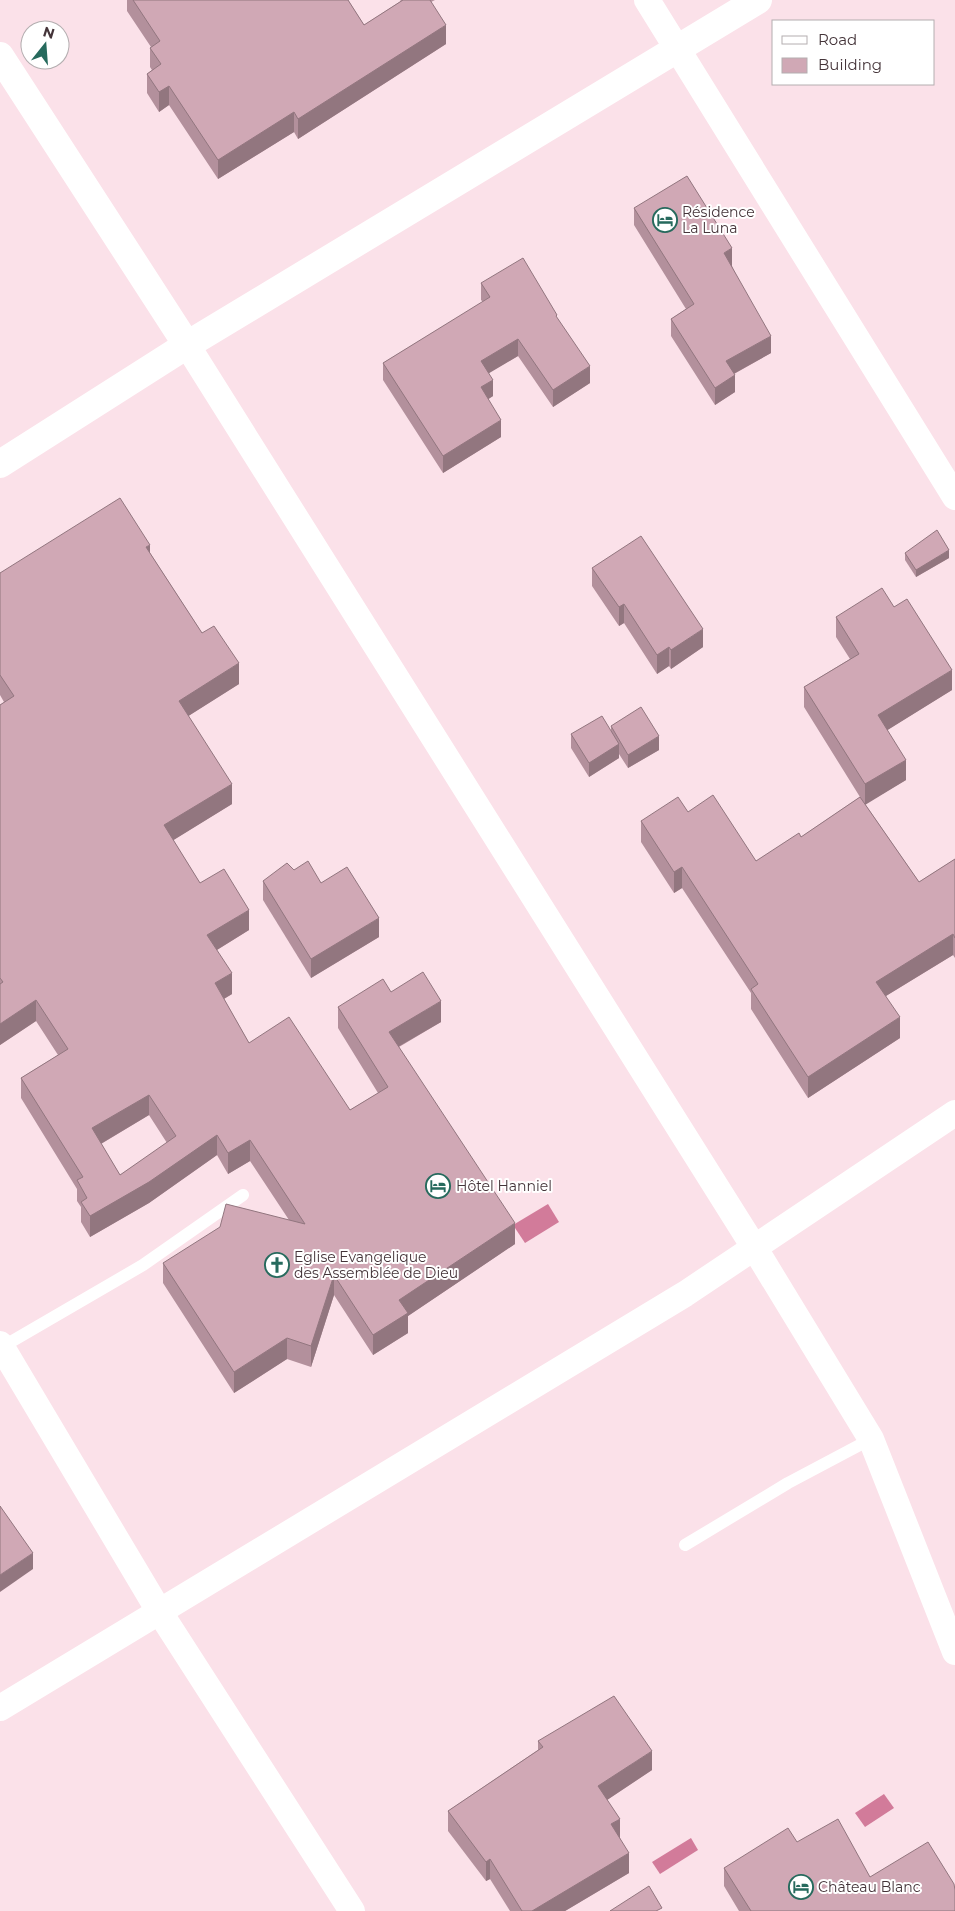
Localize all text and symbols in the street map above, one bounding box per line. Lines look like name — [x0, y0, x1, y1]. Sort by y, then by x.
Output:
north arrow — [20, 20, 70, 70]
legend — [772, 20, 935, 85]
text: N — [41, 22, 57, 43]
text: Road — [818, 30, 857, 49]
text: Building — [818, 55, 882, 74]
place label: Résidence La Luna — [682, 203, 755, 237]
hotel icon: Résidence La Luna — [652, 207, 678, 233]
hotel icon: Hôtel Hanniel — [425, 1173, 451, 1199]
place label: Hôtel Hanniel — [456, 1177, 552, 1195]
place label: Eglise Evangelique des Assemblée de Dieu — [294, 1248, 458, 1282]
church icon: Eglise Evangelique des Assemblée de Dieu — [264, 1252, 290, 1278]
hotel icon: Château Blanc — [788, 1874, 814, 1900]
place label: Château Blanc — [818, 1878, 921, 1896]

